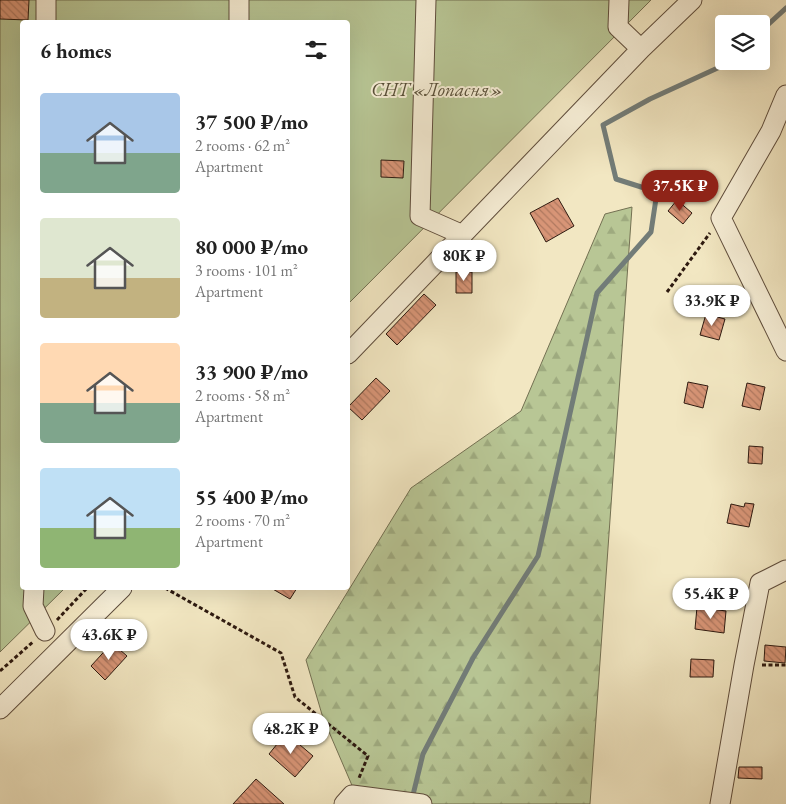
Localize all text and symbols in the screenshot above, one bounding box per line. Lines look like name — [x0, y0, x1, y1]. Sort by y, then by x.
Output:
map controls — [715, 15, 770, 70]
button: layers — [715, 15, 770, 70]
icon: filters — [302, 36, 330, 64]
text: 6 homes — [40, 37, 112, 64]
park label: СНТ «Лопасня» — [371, 77, 503, 102]
text: 37 500 ₽/mo — [195, 108, 308, 135]
icon: home — [80, 113, 140, 173]
text: 2 rooms · 62 m² — [195, 135, 290, 156]
text: Apartment — [195, 156, 263, 177]
pin: 37.5K ₽ — [634, 170, 726, 212]
text: 37.5K ₽ — [652, 175, 708, 196]
text: 80 000 ₽/mo — [195, 233, 308, 260]
icon: home — [80, 238, 140, 298]
pin: 80K ₽ — [429, 240, 499, 282]
text: 80K ₽ — [443, 245, 485, 266]
text: 3 rooms · 101 m² — [195, 260, 298, 281]
text: Apartment — [195, 281, 263, 302]
pin: 33.9K ₽ — [666, 284, 758, 327]
text: 33.9K ₽ — [684, 290, 740, 311]
text: 33 900 ₽/mo — [195, 358, 308, 385]
icon: home — [80, 363, 140, 423]
text: 2 rooms · 58 m² — [195, 385, 290, 406]
text: Apartment — [195, 406, 263, 427]
text: 55 400 ₽/mo — [195, 483, 308, 510]
icon: home — [80, 488, 140, 548]
text: 2 rooms · 70 m² — [195, 510, 290, 531]
text: Apartment — [195, 531, 263, 552]
pin: 55.4K ₽ — [665, 578, 757, 620]
text: 55.4K ₽ — [683, 583, 739, 604]
pin: 43.6K ₽ — [63, 618, 155, 661]
text: 43.6K ₽ — [81, 624, 137, 645]
pin: 48.2K ₽ — [245, 712, 337, 755]
text: 48.2K ₽ — [263, 718, 319, 739]

